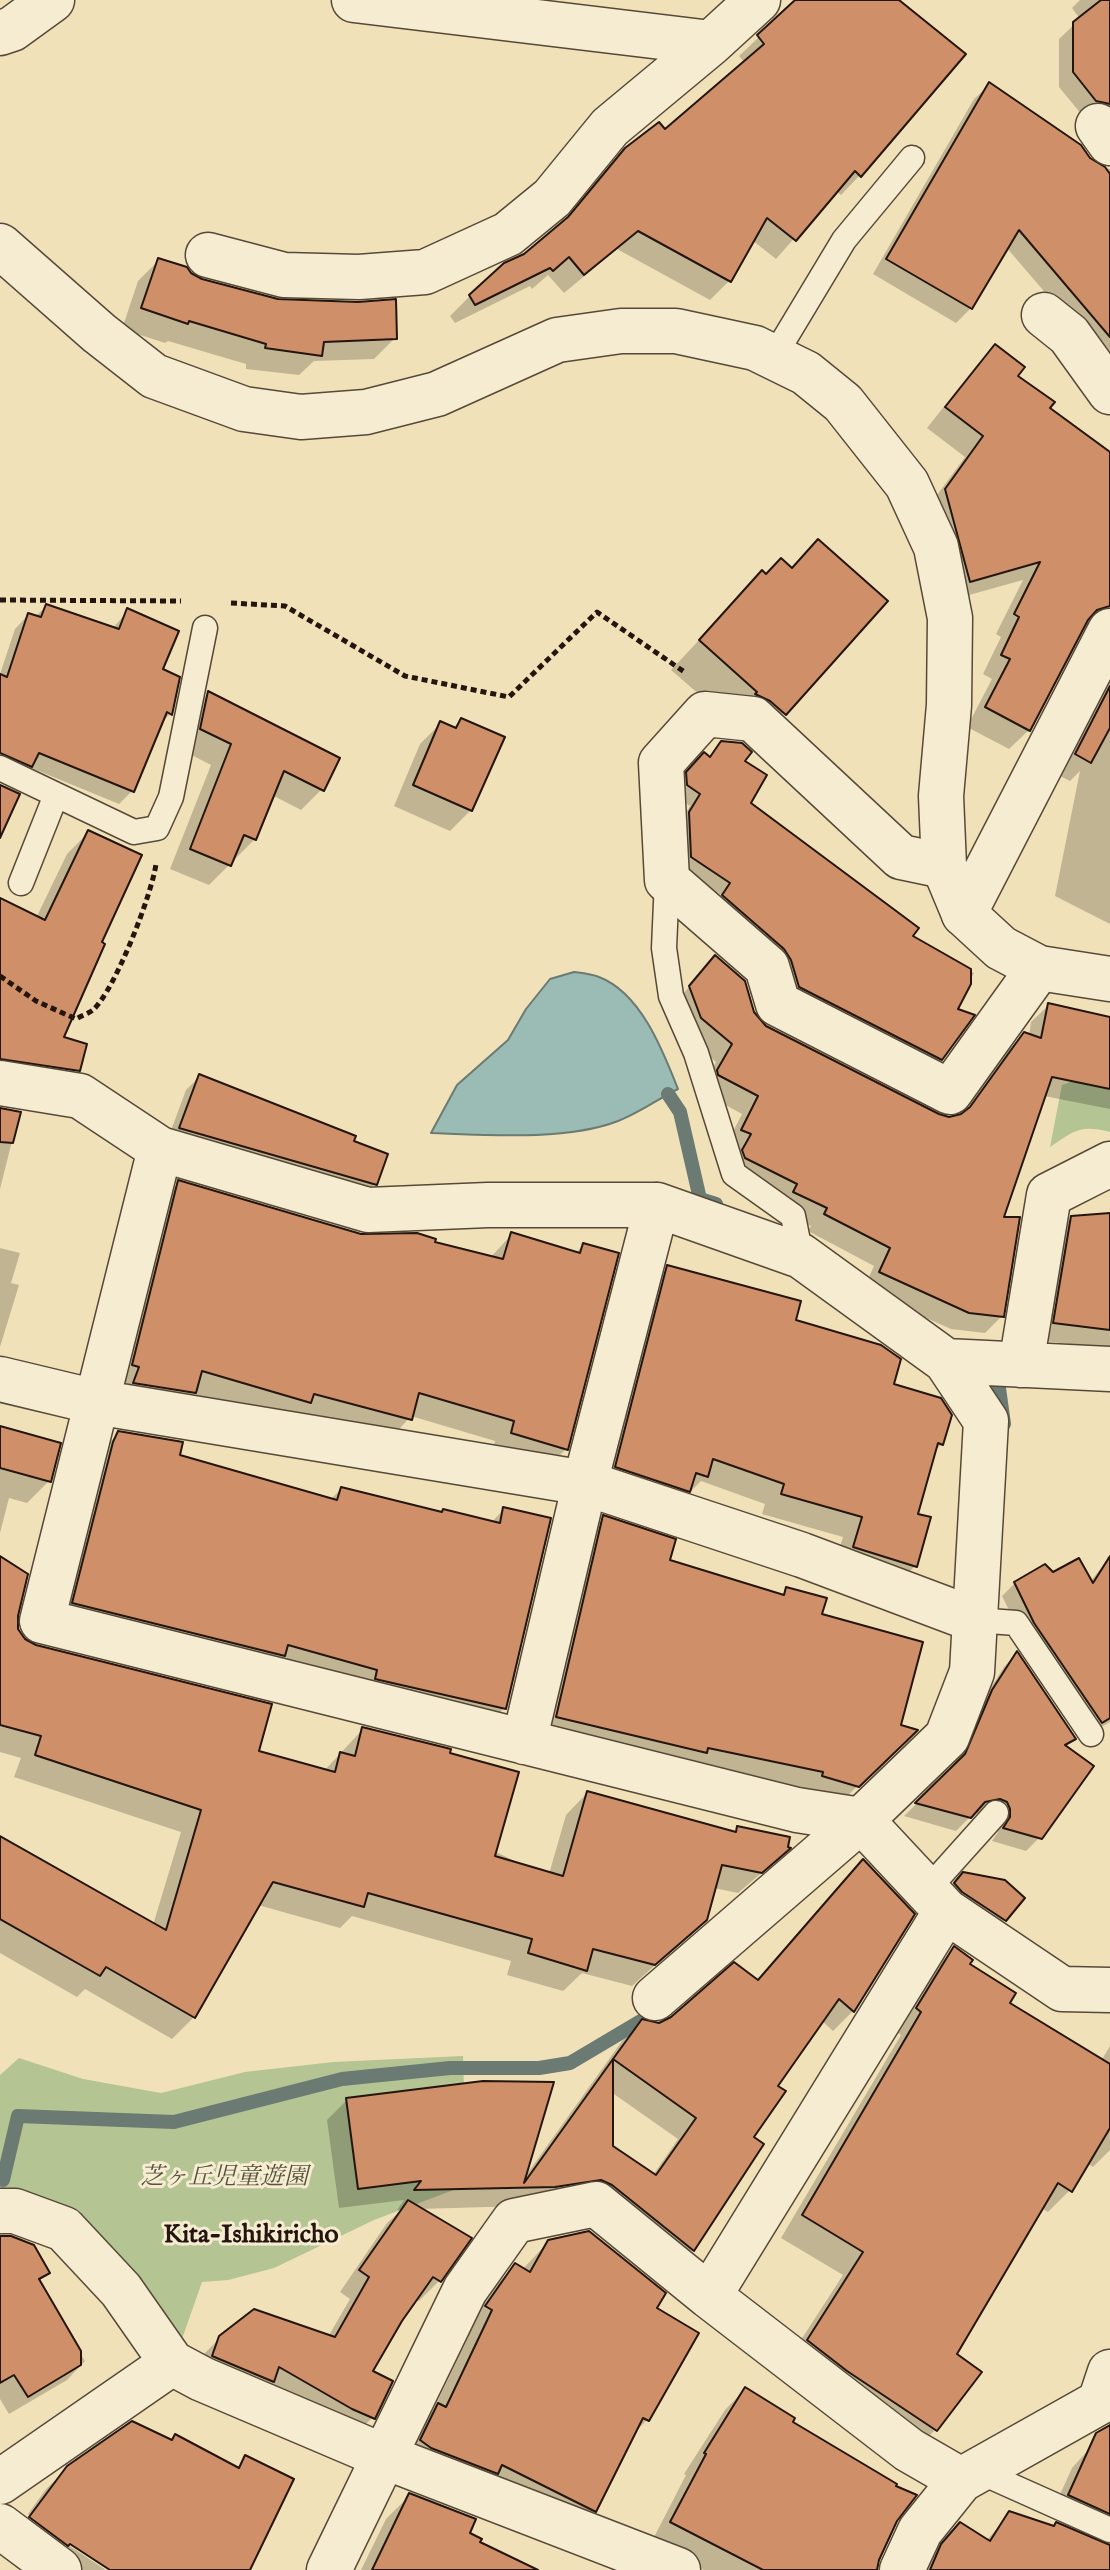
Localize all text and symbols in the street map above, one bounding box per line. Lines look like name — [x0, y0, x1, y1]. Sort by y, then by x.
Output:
park label: 芝ヶ丘児童遊園 — [140, 2165, 308, 2193]
district label: Kita-Ishikiricho — [163, 2221, 339, 2253]

